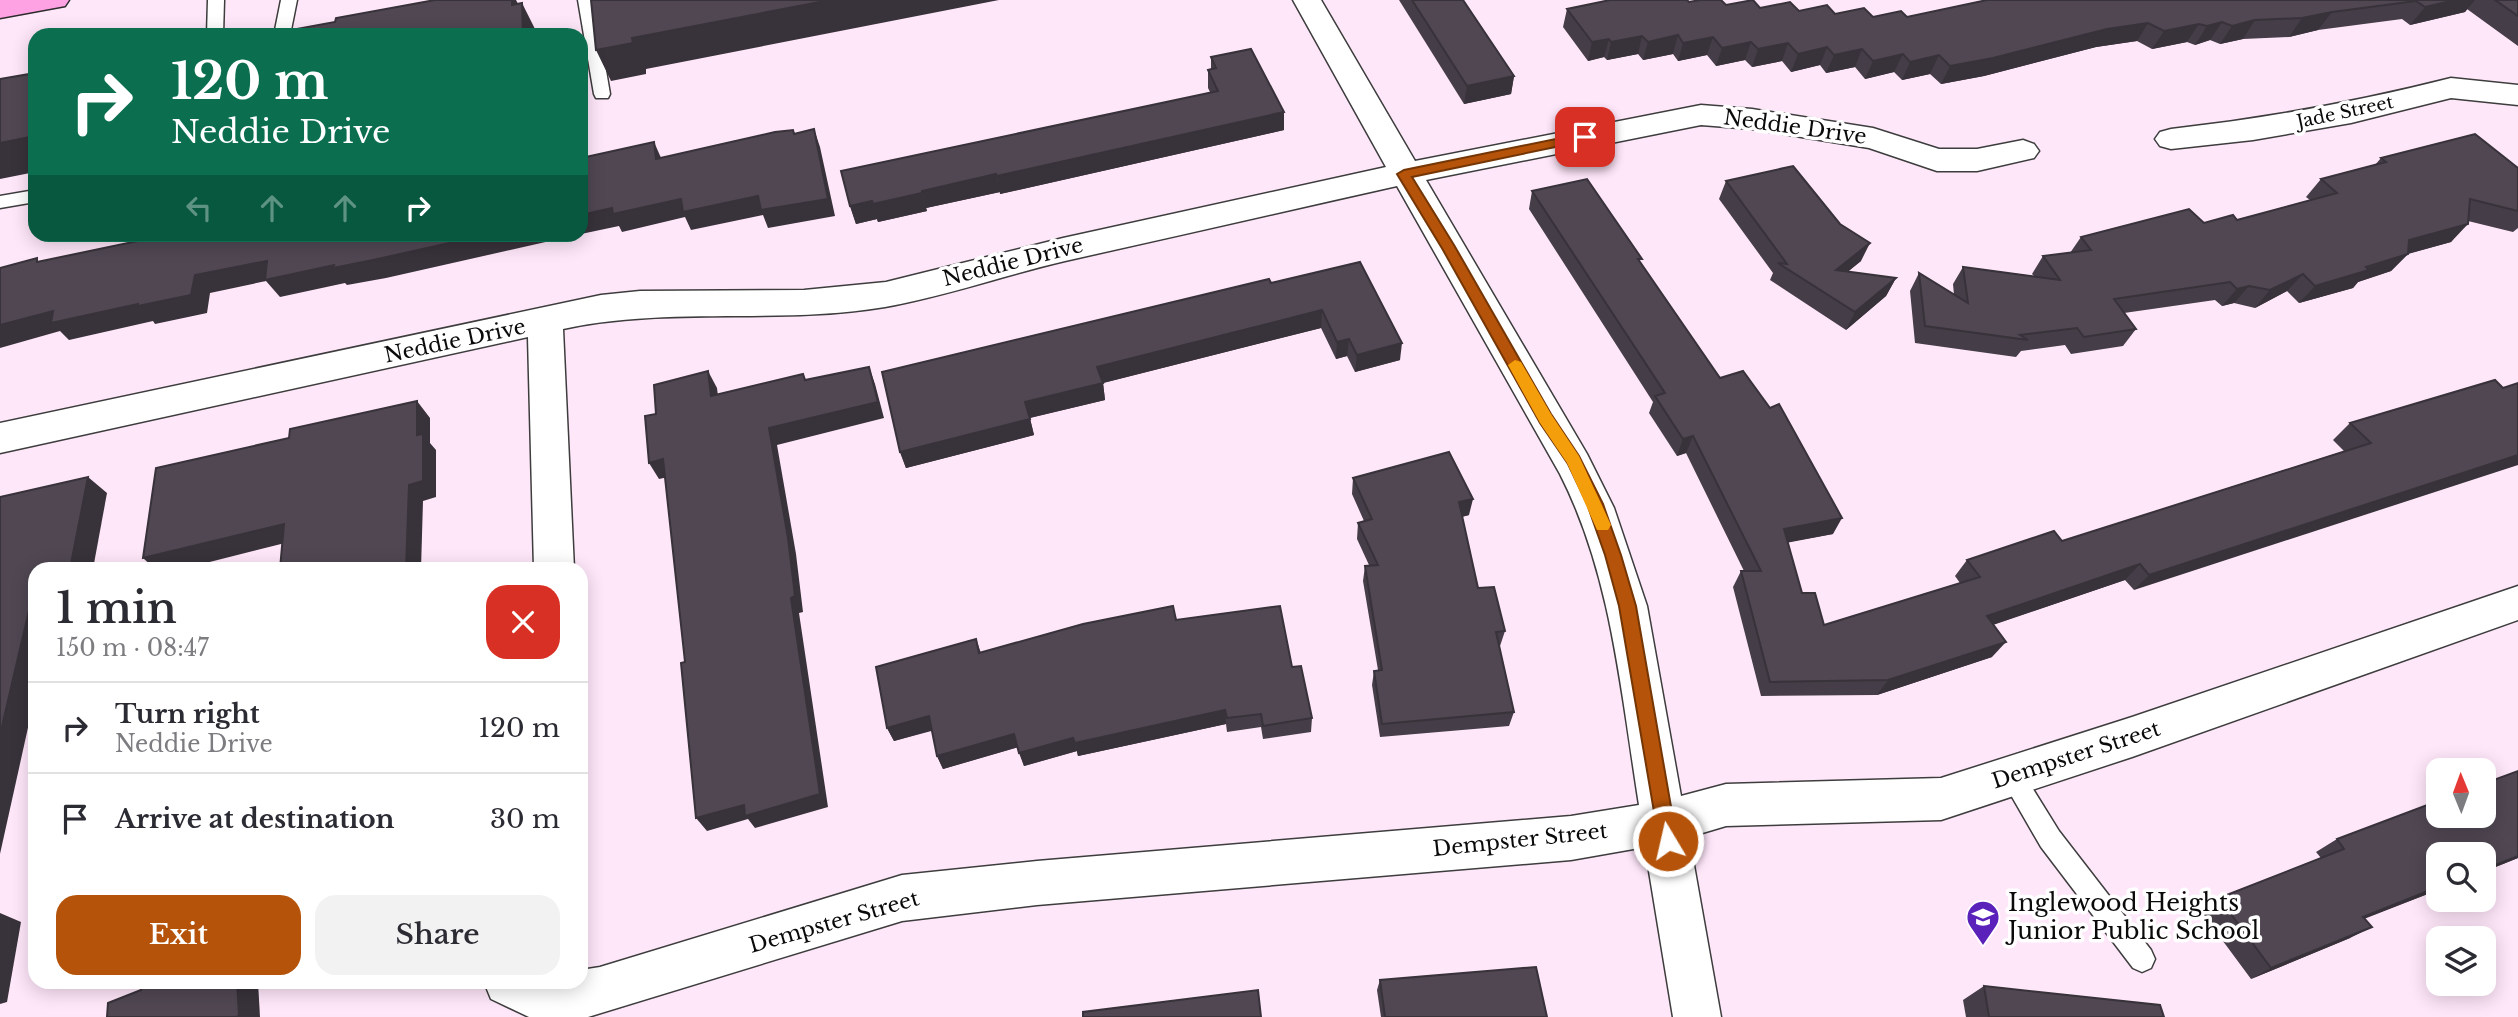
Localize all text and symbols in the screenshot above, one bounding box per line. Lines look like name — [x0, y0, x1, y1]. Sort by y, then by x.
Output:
text: 120 m — [171, 51, 329, 112]
icon: right — [56, 56, 147, 147]
street label: Jade Street — [2293, 91, 2396, 133]
street label: Neddie Drive — [1722, 104, 1868, 150]
pin — [1555, 107, 1615, 167]
text: Neddie Drive — [171, 112, 390, 152]
icon: arrive — [1566, 118, 1604, 156]
icon: left — [180, 189, 218, 227]
icon: ahead — [253, 189, 291, 227]
icon: ahead — [326, 189, 364, 227]
icon: right — [399, 189, 437, 227]
street label: Neddie Drive — [940, 232, 1086, 292]
street label: Neddie Drive — [382, 313, 528, 369]
text: 1 min — [56, 582, 177, 634]
button: close — [486, 585, 560, 659]
text: 150 m · 08:47 — [56, 634, 209, 662]
text: Turn right — [115, 698, 260, 730]
icon: right — [56, 709, 94, 747]
text: 120 m — [478, 712, 560, 744]
street label: Dempster Street — [1988, 715, 2164, 794]
text: Neddie Drive — [115, 730, 273, 758]
north arrow — [2426, 758, 2496, 828]
map controls — [2426, 758, 2496, 996]
icon: arrive — [56, 800, 94, 838]
text: Arrive at destination — [115, 803, 395, 835]
text: 30 m — [490, 803, 560, 835]
position arrow — [1631, 804, 1705, 878]
street label: Dempster Street — [1431, 818, 1609, 862]
button: search — [2426, 842, 2496, 912]
street label: Dempster Street — [746, 885, 922, 959]
place label: Inglewood Heights Junior Public School — [2005, 888, 2259, 945]
button: Exit — [56, 895, 301, 975]
button: Share — [315, 895, 560, 975]
school or university icon: Inglewood Heights Junior Public School — [1964, 898, 2002, 947]
button: layers — [2426, 926, 2496, 996]

